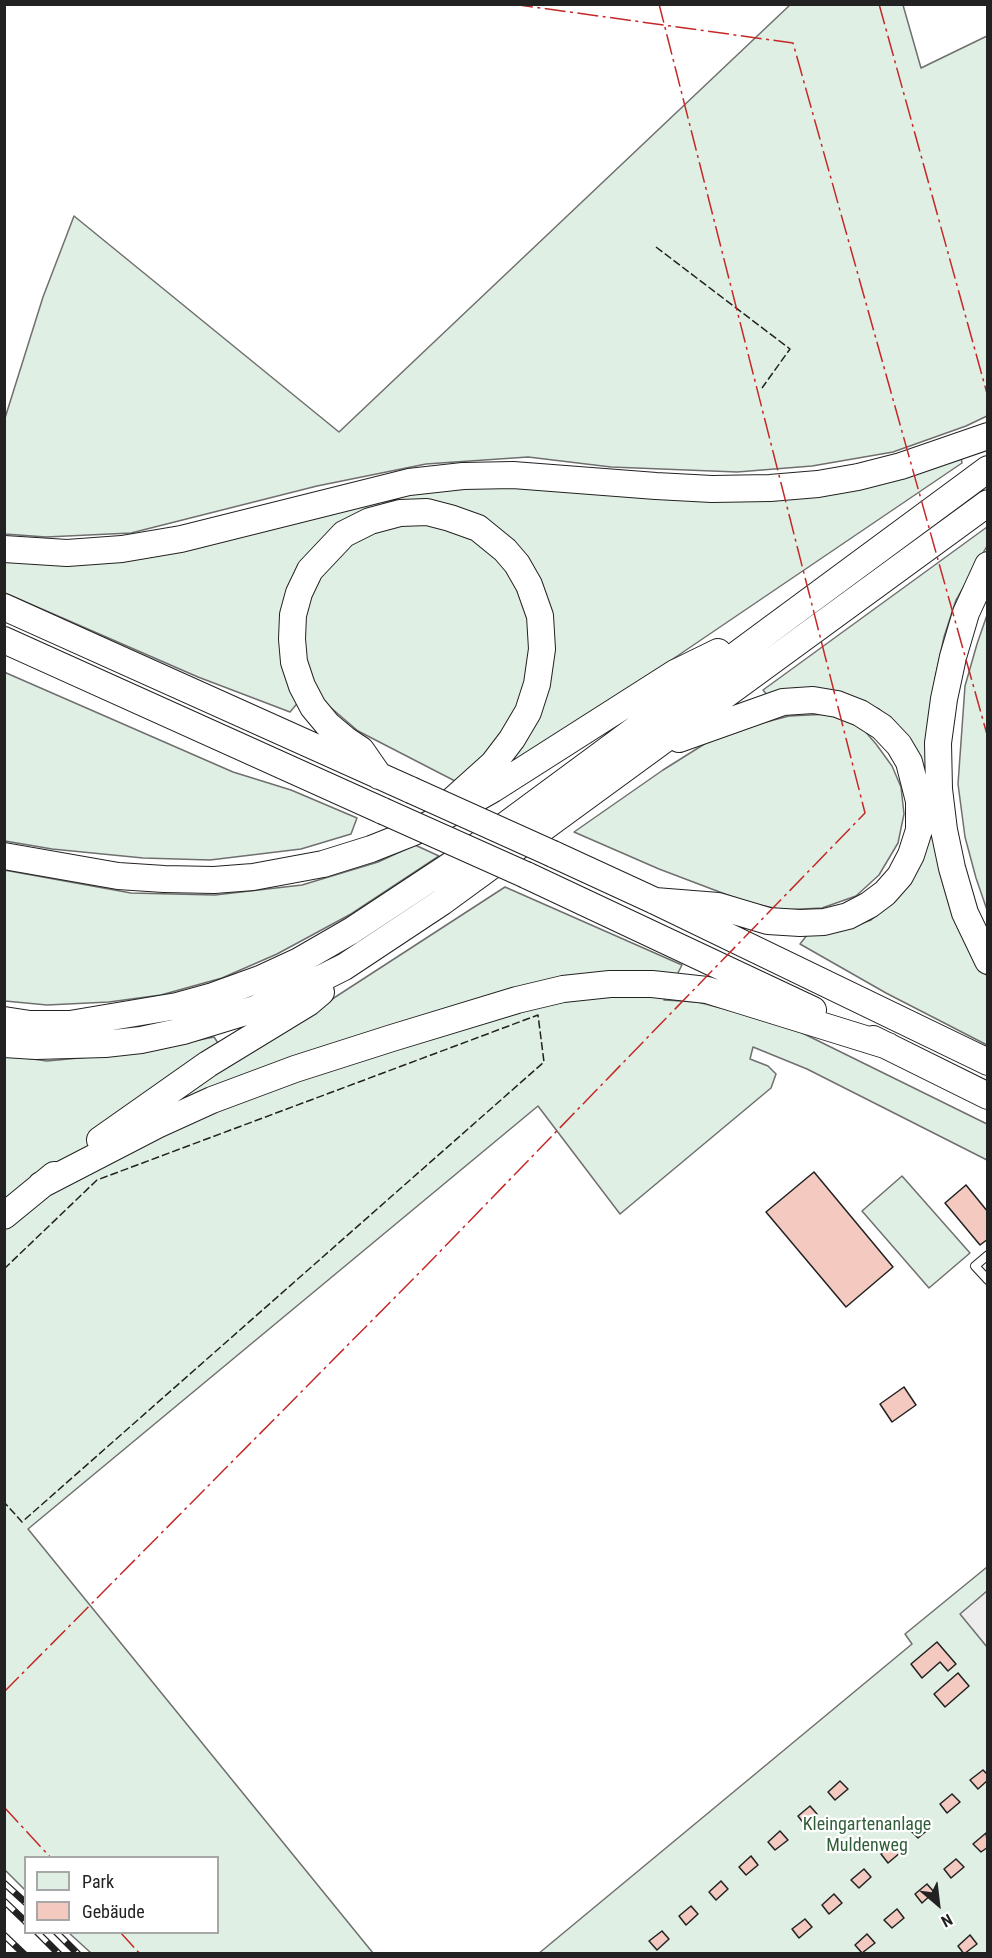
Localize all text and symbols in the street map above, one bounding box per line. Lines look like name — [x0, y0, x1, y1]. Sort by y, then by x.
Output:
park label: Kleingartenanlage Muldenweg — [803, 1814, 931, 1856]
legend — [24, 1856, 219, 1934]
text: Park — [82, 1871, 114, 1892]
north arrow — [908, 1874, 968, 1934]
text: Gebäude — [82, 1901, 145, 1922]
text: N — [938, 1910, 955, 1931]

